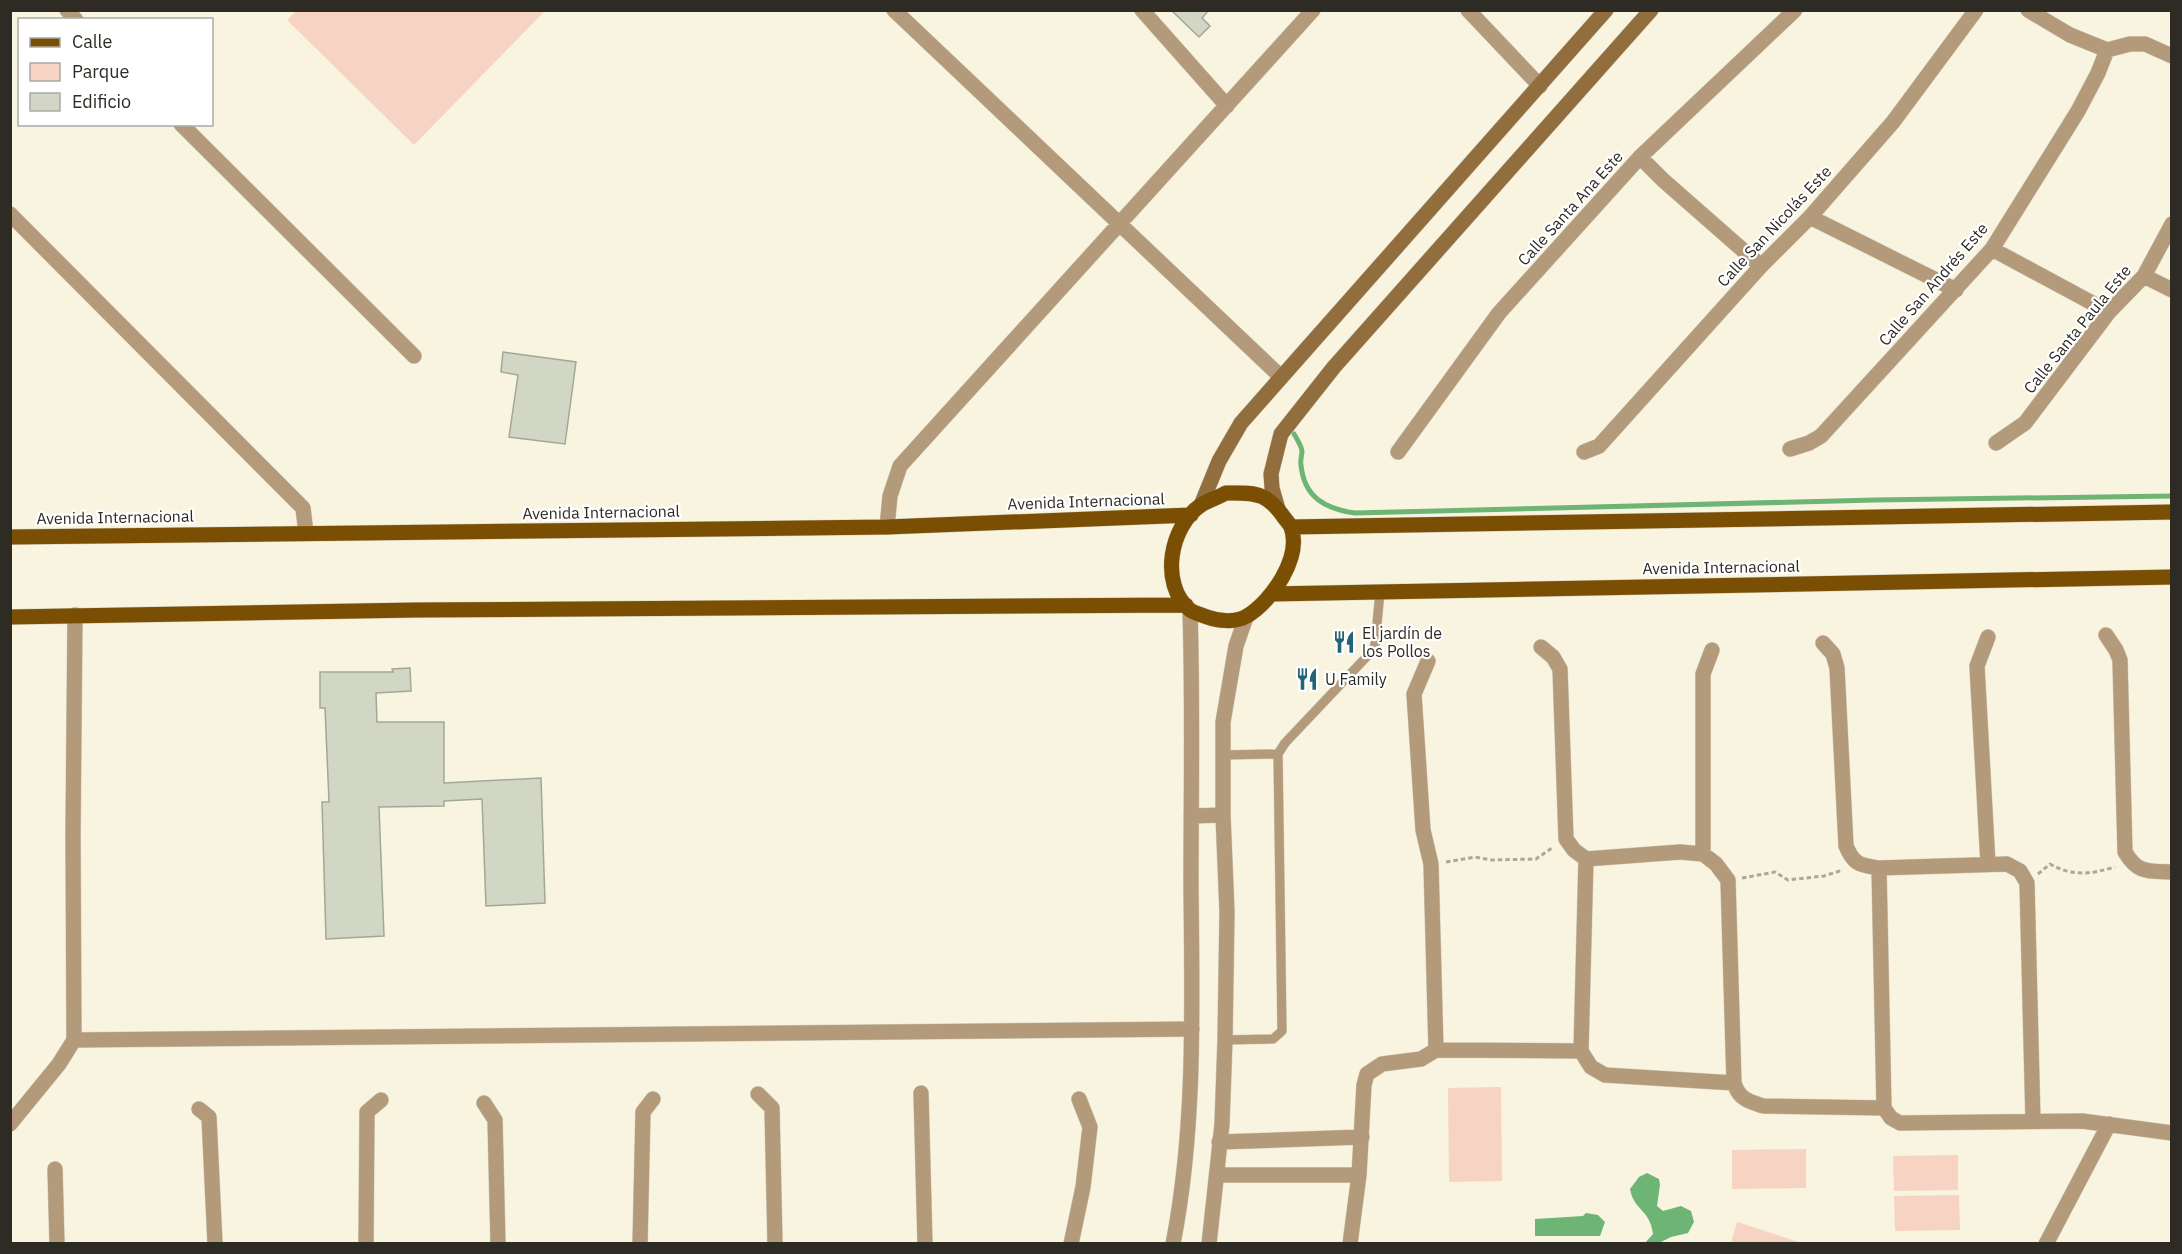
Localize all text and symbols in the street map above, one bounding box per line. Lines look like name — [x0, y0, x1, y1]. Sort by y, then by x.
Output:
legend — [18, 18, 213, 126]
text: Calle — [72, 30, 112, 53]
text: Parque — [72, 60, 130, 83]
text: Edificio — [72, 90, 131, 113]
street label: Calle Santa Ana Este — [1513, 146, 1627, 270]
street label: Calle San Nicolás Este — [1713, 161, 1835, 291]
street label: Calle San Andrés Este — [1874, 218, 1992, 350]
street label: Calle Santa Paula Este — [2019, 260, 2135, 397]
street label: Avenida Internacional — [1007, 488, 1165, 514]
street label: Avenida Internacional — [522, 501, 680, 523]
street label: Avenida Internacional — [36, 506, 194, 528]
street label: Avenida Internacional — [1642, 556, 1800, 578]
place label: El jardín de los Pollos — [1362, 623, 1442, 661]
restaurant icon: El jardín de los Pollos — [1331, 629, 1357, 655]
restaurant icon: U Family — [1294, 666, 1320, 692]
place label: U Family — [1325, 669, 1387, 689]

